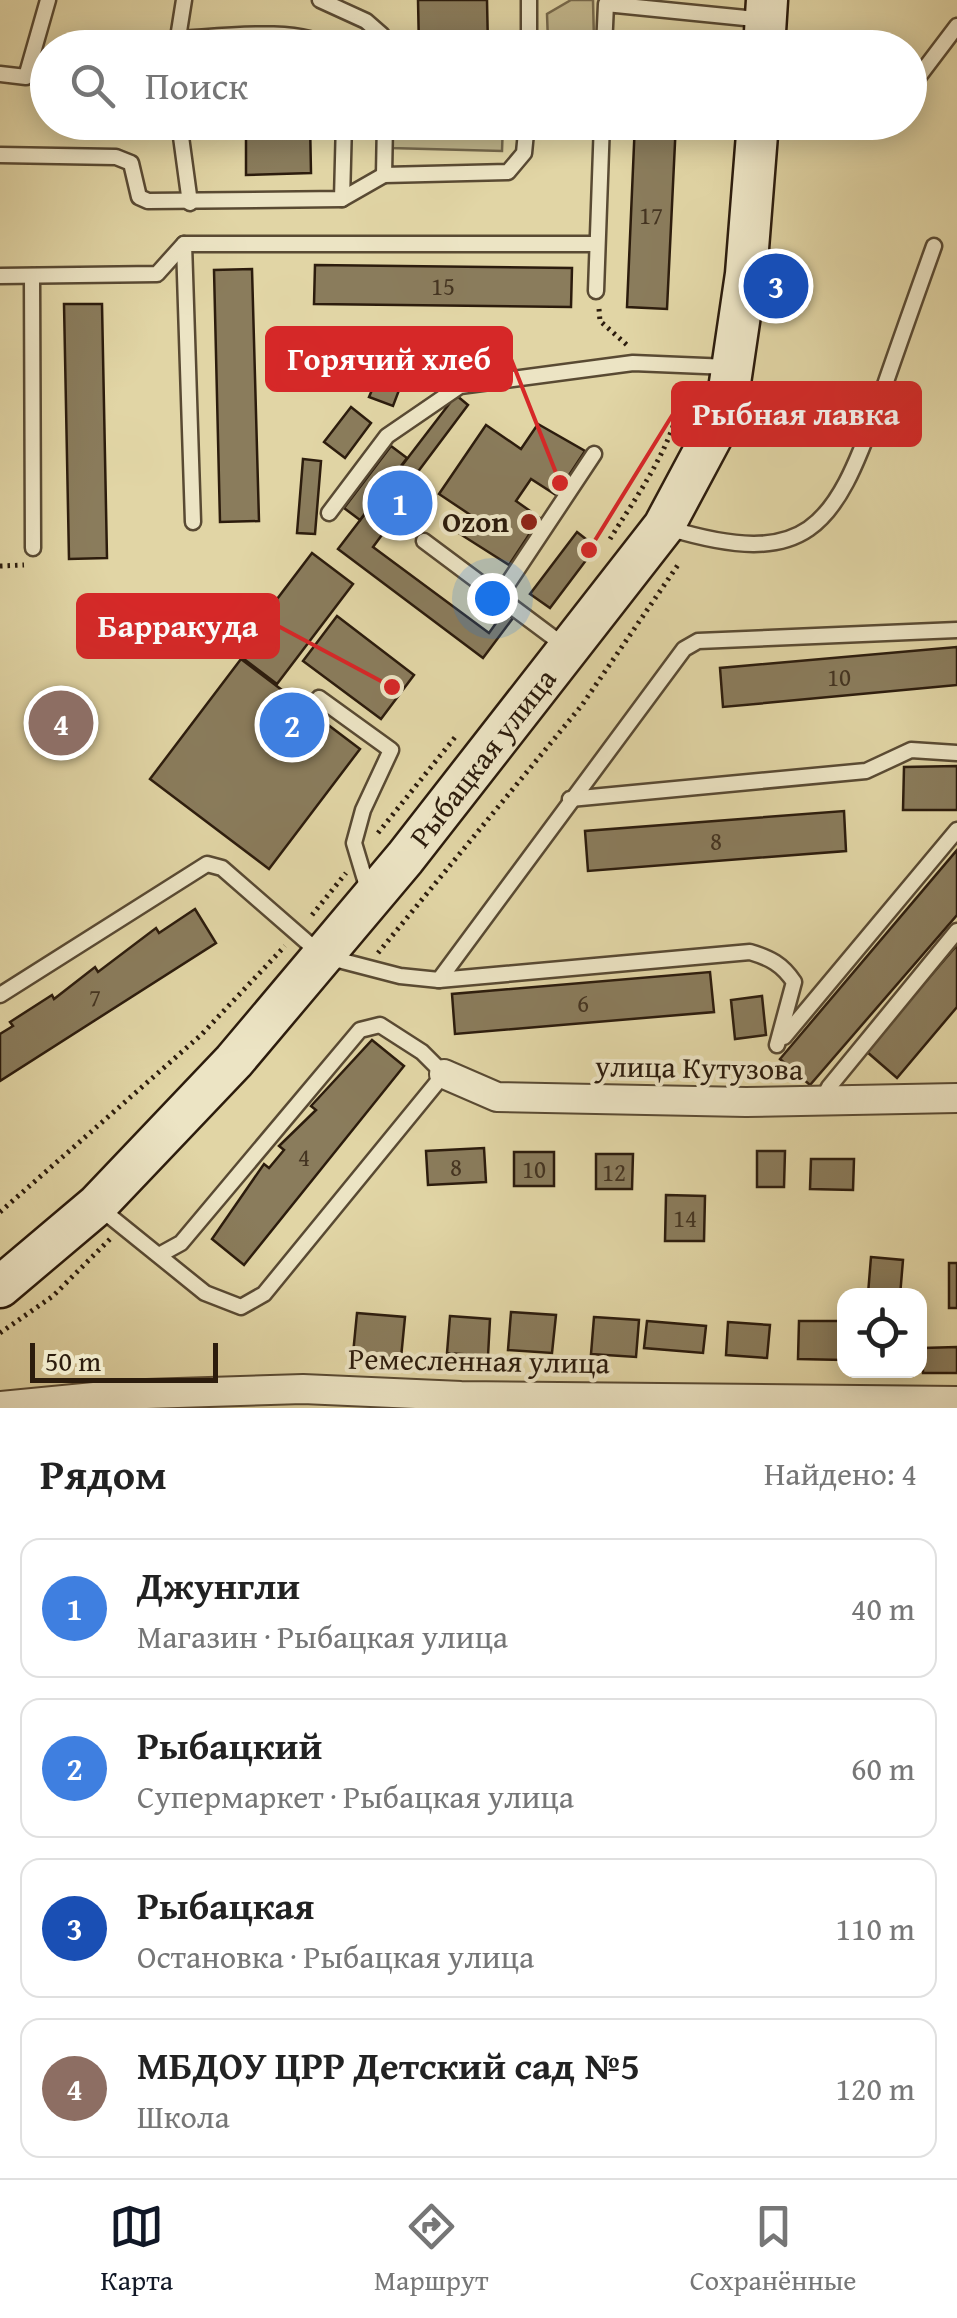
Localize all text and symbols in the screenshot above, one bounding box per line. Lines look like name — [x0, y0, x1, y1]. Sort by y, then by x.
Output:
search box — [30, 30, 927, 140]
text: Поиск — [145, 57, 248, 113]
icon: search — [65, 58, 120, 113]
house number: 17 — [639, 197, 663, 233]
pin: 3 — [744, 248, 808, 324]
house number: 15 — [431, 268, 455, 304]
callout: Горячий хлеб — [267, 328, 511, 390]
text: Горячий хлеб — [287, 335, 491, 382]
callout: Рыбная лавка — [673, 383, 920, 445]
text: Рыбная лавка — [692, 390, 900, 437]
pin: 1 — [368, 466, 432, 540]
place label: Ozon — [442, 499, 509, 543]
marker: Ozon — [518, 511, 540, 533]
your location — [467, 573, 518, 624]
callout: Барракуда — [78, 595, 278, 657]
text: Барракуда — [98, 602, 259, 649]
street label: Рыбацкая улица — [398, 658, 567, 856]
house number: 10 — [827, 659, 851, 695]
pin: 4 — [28, 686, 94, 760]
pin: 2 — [260, 688, 324, 762]
house number: 8 — [710, 823, 722, 859]
house number: 7 — [89, 979, 101, 1015]
house number: 6 — [577, 985, 589, 1021]
street label: улица Кутузова — [593, 1043, 804, 1091]
house number: 4 — [298, 1139, 310, 1175]
house number: 8 — [450, 1149, 462, 1185]
house number: 10 — [522, 1151, 546, 1187]
house number: 12 — [602, 1154, 626, 1190]
house number: 14 — [673, 1200, 697, 1236]
map controls — [837, 1288, 927, 1378]
button: locate — [837, 1288, 927, 1378]
street label: Ремесленная улица — [348, 1336, 611, 1384]
scale bar — [30, 1338, 218, 1382]
text: 50 m — [45, 1340, 101, 1381]
text: Рядом — [40, 1443, 167, 1504]
text: Найдено: 4 — [764, 1450, 917, 1497]
text: Джунгли — [137, 1557, 300, 1613]
text: 1 — [66, 1585, 83, 1632]
text: 40 m — [851, 1585, 915, 1632]
text: Магазин · Рыбацкая улица — [137, 1613, 508, 1660]
text: Рыбацкий — [137, 1717, 322, 1773]
text: 2 — [66, 1745, 83, 1792]
text: 60 m — [851, 1745, 915, 1792]
text: Супермаркет · Рыбацкая улица — [137, 1773, 574, 1820]
text: Рыбацкая — [137, 1877, 314, 1933]
text: 3 — [66, 1905, 83, 1952]
text: 110 m — [836, 1905, 915, 1952]
text: Остановка · Рыбацкая улица — [137, 1933, 534, 1980]
text: МБДОУ ЦРР Детский сад №5 — [137, 2037, 640, 2093]
text: 4 — [66, 2065, 83, 2112]
text: 120 m — [836, 2065, 915, 2112]
text: Школа — [137, 2093, 230, 2140]
tab: Карта — [101, 2199, 173, 2300]
tab: Маршрут — [374, 2199, 489, 2300]
tab: Сохранённые — [690, 2199, 856, 2300]

